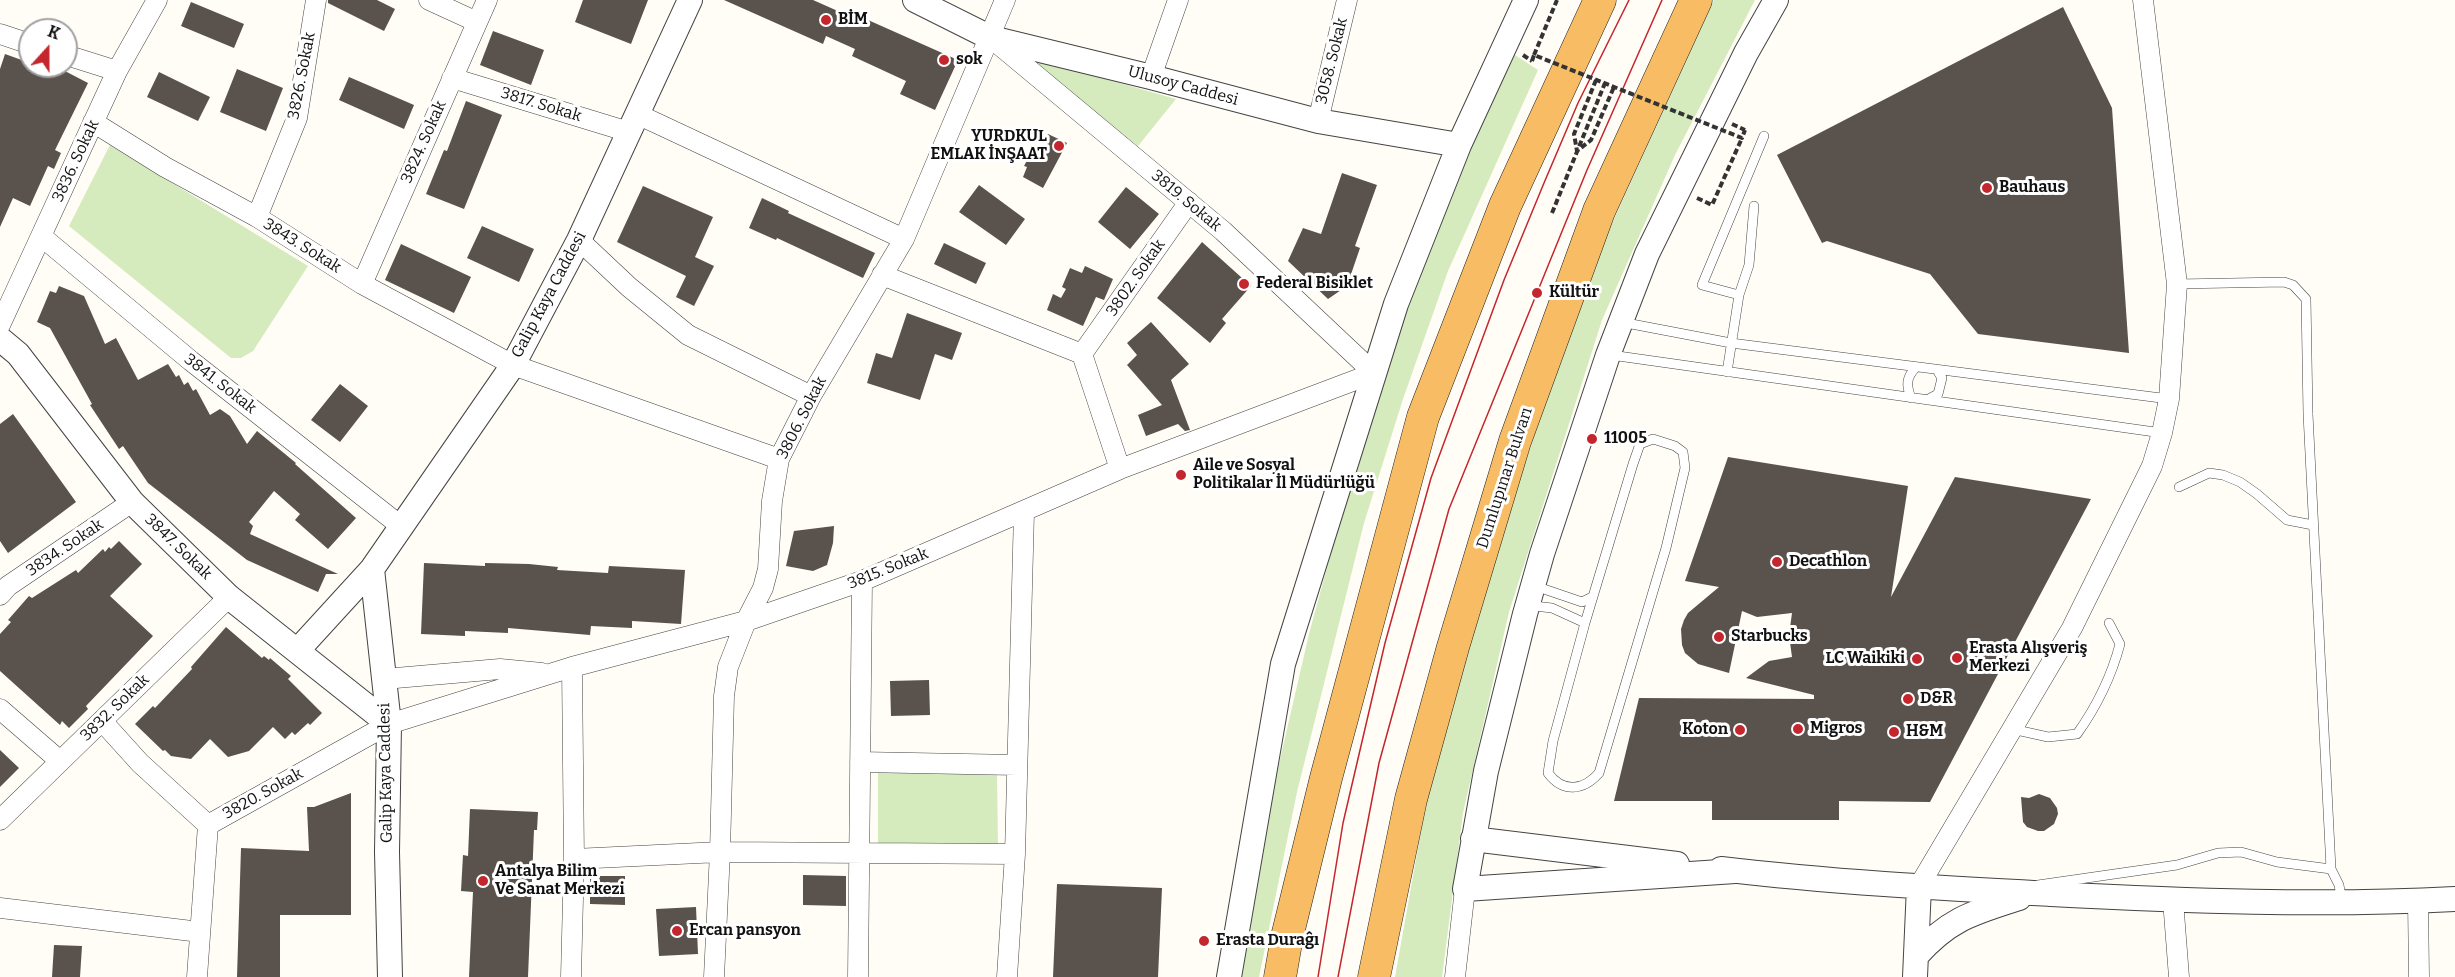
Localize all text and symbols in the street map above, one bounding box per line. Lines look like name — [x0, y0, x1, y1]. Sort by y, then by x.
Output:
place label: BİM — [838, 10, 868, 30]
marker: BİM — [819, 13, 833, 27]
street label: 3058. Sokak — [1312, 16, 1352, 106]
north arrow — [18, 18, 78, 78]
text: K — [45, 22, 63, 44]
street label: 3826. Sokak — [284, 31, 320, 121]
place label: sok — [956, 50, 983, 70]
marker: sok — [937, 53, 951, 67]
street label: Ulusoy Caddesi — [1126, 62, 1240, 110]
street label: 3817. Sokak — [498, 84, 584, 126]
street label: 3824. Sokak — [397, 98, 451, 186]
street label: 3836. Sokak — [49, 117, 103, 205]
place label: YURDKUL EMLAK İNŞAAT — [930, 127, 1047, 165]
marker: YURDKUL EMLAK İNŞAAT — [1052, 139, 1066, 153]
street label: 3819. Sokak — [1147, 166, 1225, 236]
place label: Bauhaus — [1999, 178, 2065, 198]
marker: Bauhaus — [1980, 181, 1994, 195]
street label: 3843. Sokak — [260, 215, 344, 277]
street label: Galip Kaya Caddesi — [508, 229, 590, 361]
street label: 3802. Sokak — [1103, 236, 1169, 320]
place label: Federal Bisiklet — [1256, 274, 1373, 294]
marker: Federal Bisiklet — [1237, 277, 1251, 291]
place label: Kültür — [1549, 283, 1599, 303]
marker: Kültür — [1530, 286, 1544, 300]
street label: 3841. Sokak — [180, 350, 260, 418]
street label: 3806. Sokak — [773, 374, 831, 462]
street label: Dumlupınar Bulvarı — [1473, 405, 1537, 551]
place label: 11005 — [1604, 429, 1647, 449]
marker: 11005 — [1585, 432, 1599, 446]
place label: Aile ve Sosyal Politikalar İl Müdürlüğü — [1193, 456, 1375, 494]
marker: Aile ve Sosyal Politikalar İl Müdürlüğü — [1174, 468, 1188, 482]
street label: 3847. Sokak — [140, 510, 216, 584]
street label: 3834. Sokak — [23, 515, 107, 581]
street label: 3815. Sokak — [845, 544, 931, 594]
place label: Decathlon — [1789, 552, 1867, 572]
marker: Decathlon — [1770, 555, 1784, 569]
place label: Starbucks — [1731, 627, 1808, 647]
marker: Starbucks — [1712, 630, 1726, 644]
place label: Erasta Alışveriş Merkezi — [1969, 639, 2088, 677]
place label: LC Waikiki — [1825, 649, 1905, 669]
marker: Erasta Alışveriş Merkezi — [1950, 651, 1964, 665]
marker: LC Waikiki — [1910, 652, 1924, 666]
street label: 3832. Sokak — [77, 671, 153, 745]
place label: D&R — [1920, 689, 1953, 709]
marker: D&R — [1901, 692, 1915, 706]
street label: Galip Kaya Caddesi — [375, 703, 397, 843]
place label: Migros — [1810, 719, 1863, 739]
place label: Koton — [1682, 720, 1728, 740]
marker: Migros — [1791, 722, 1805, 736]
place label: H&M — [1906, 722, 1943, 742]
marker: Koton — [1733, 723, 1747, 737]
marker: H&M — [1887, 725, 1901, 739]
street label: 3820. Sokak — [220, 764, 306, 824]
place label: Antalya Bilim Ve Sanat Merkezi — [495, 862, 625, 900]
marker: Antalya Bilim Ve Sanat Merkezi — [476, 874, 490, 888]
place label: Ercan pansyon — [689, 921, 801, 941]
marker: Ercan pansyon — [670, 924, 684, 938]
place label: Erasta Duraĝı — [1216, 931, 1319, 951]
marker: Erasta Duraĝı — [1197, 934, 1211, 948]

